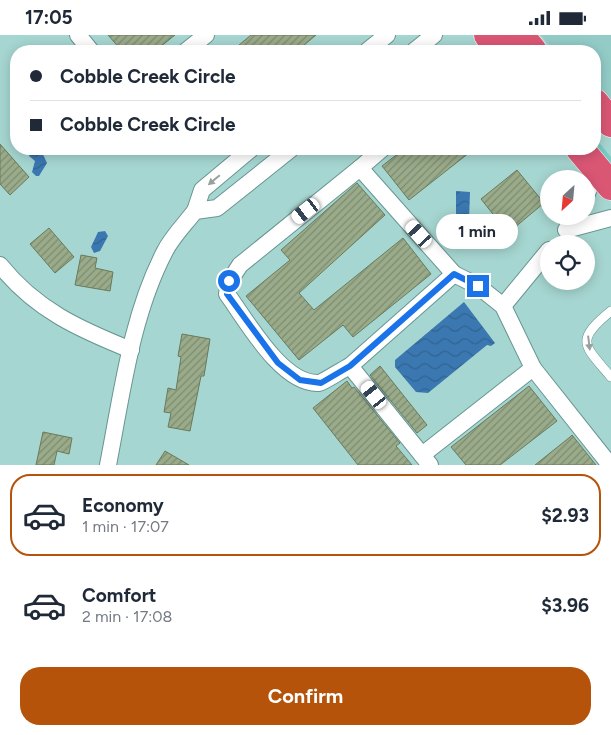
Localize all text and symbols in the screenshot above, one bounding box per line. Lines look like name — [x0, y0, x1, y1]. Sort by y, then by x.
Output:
text: 17:05 — [25, 6, 73, 29]
text: Cobble Creek Circle — [60, 65, 236, 88]
text: Cobble Creek Circle — [60, 113, 236, 136]
north arrow — [540, 170, 595, 225]
map controls — [540, 170, 595, 290]
one-way arrow — [208, 174, 220, 186]
car — [289, 196, 322, 226]
callout: 1 min — [437, 213, 519, 249]
car — [403, 218, 434, 250]
text: 1 min — [458, 222, 496, 241]
button: locate — [540, 235, 595, 290]
route start — [218, 270, 240, 292]
route end — [467, 275, 489, 297]
one-way arrow — [585, 335, 593, 351]
car — [358, 379, 389, 411]
icon: car — [22, 493, 67, 538]
text: Economy — [82, 494, 164, 517]
text: $2.93 — [541, 504, 589, 527]
text: 1 min · 17:07 — [82, 517, 169, 536]
icon: car — [22, 583, 67, 628]
text: Comfort — [82, 584, 157, 607]
text: $3.96 — [541, 594, 589, 617]
text: 2 min · 17:08 — [82, 607, 172, 626]
button: Confirm — [20, 667, 591, 725]

